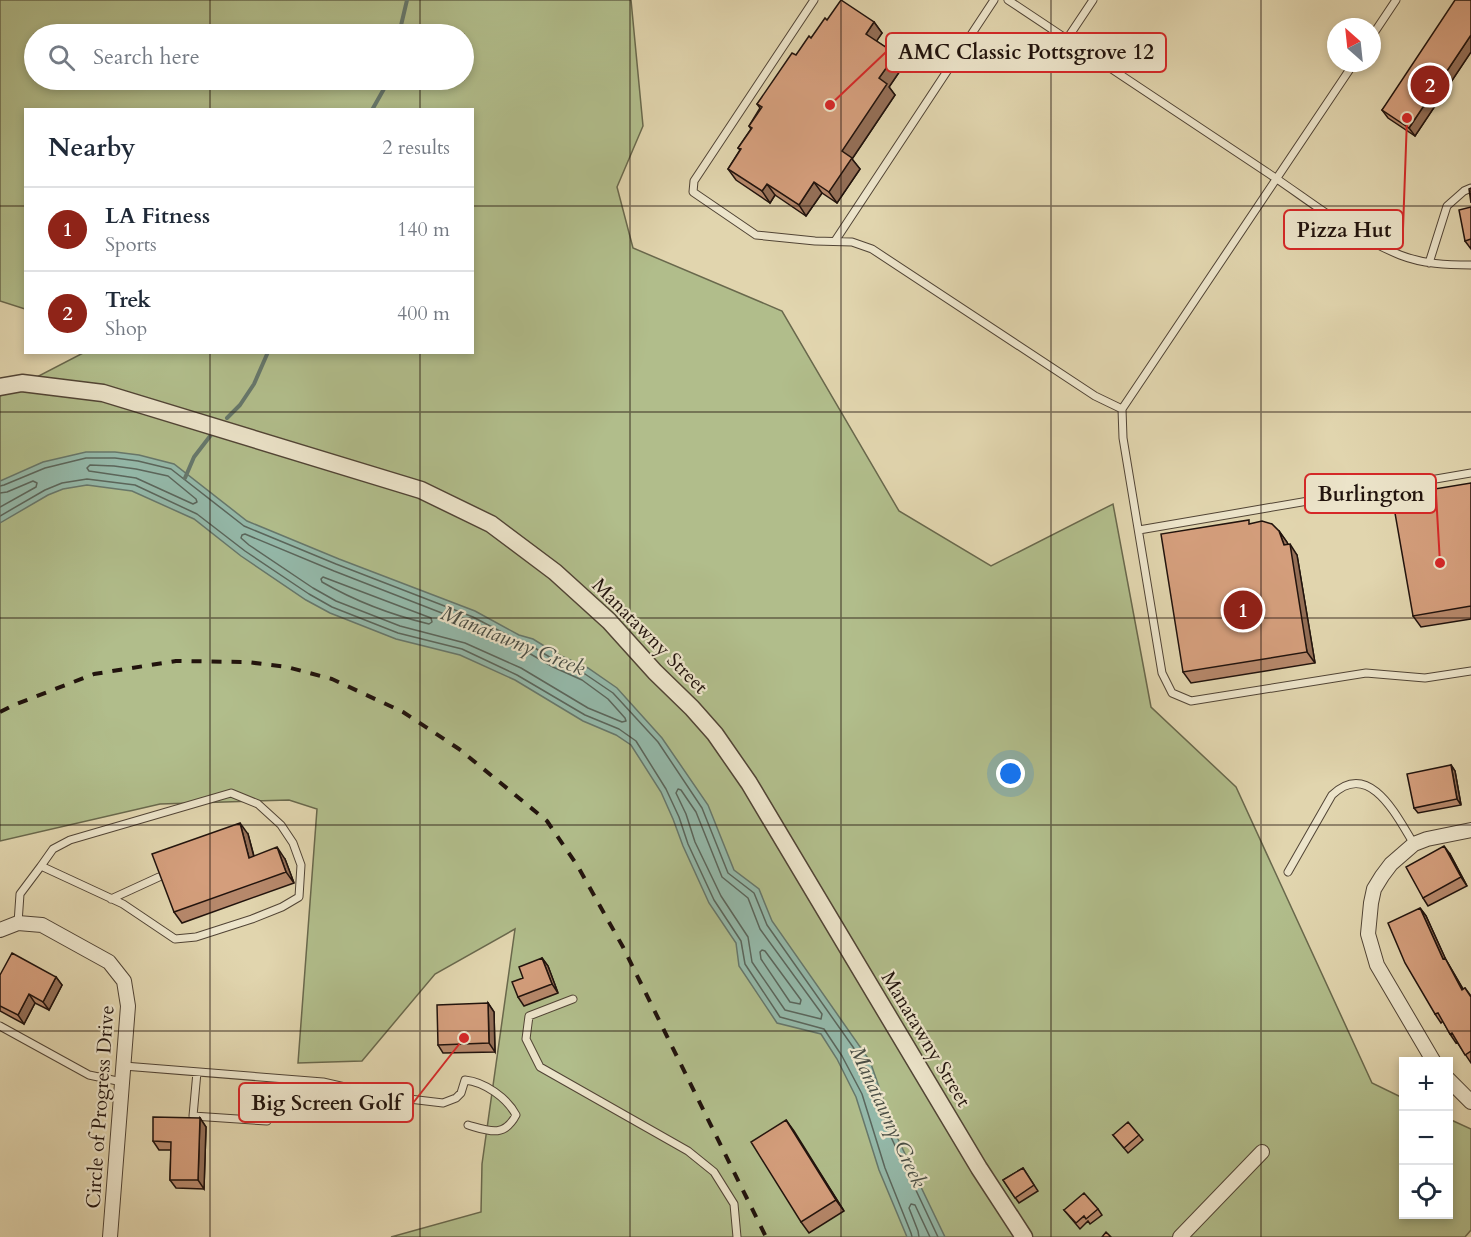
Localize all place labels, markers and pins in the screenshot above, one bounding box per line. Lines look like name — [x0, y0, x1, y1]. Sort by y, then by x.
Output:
callout: AMC Classic Pottsgrove 12 — [886, 33, 1166, 72]
pin: 2 — [1410, 62, 1450, 107]
callout: Pizza Hut — [1284, 210, 1403, 249]
callout: Burlington — [1305, 474, 1436, 513]
pin: 1 — [1224, 588, 1262, 632]
callout: Big Screen Golf — [239, 1083, 413, 1122]

